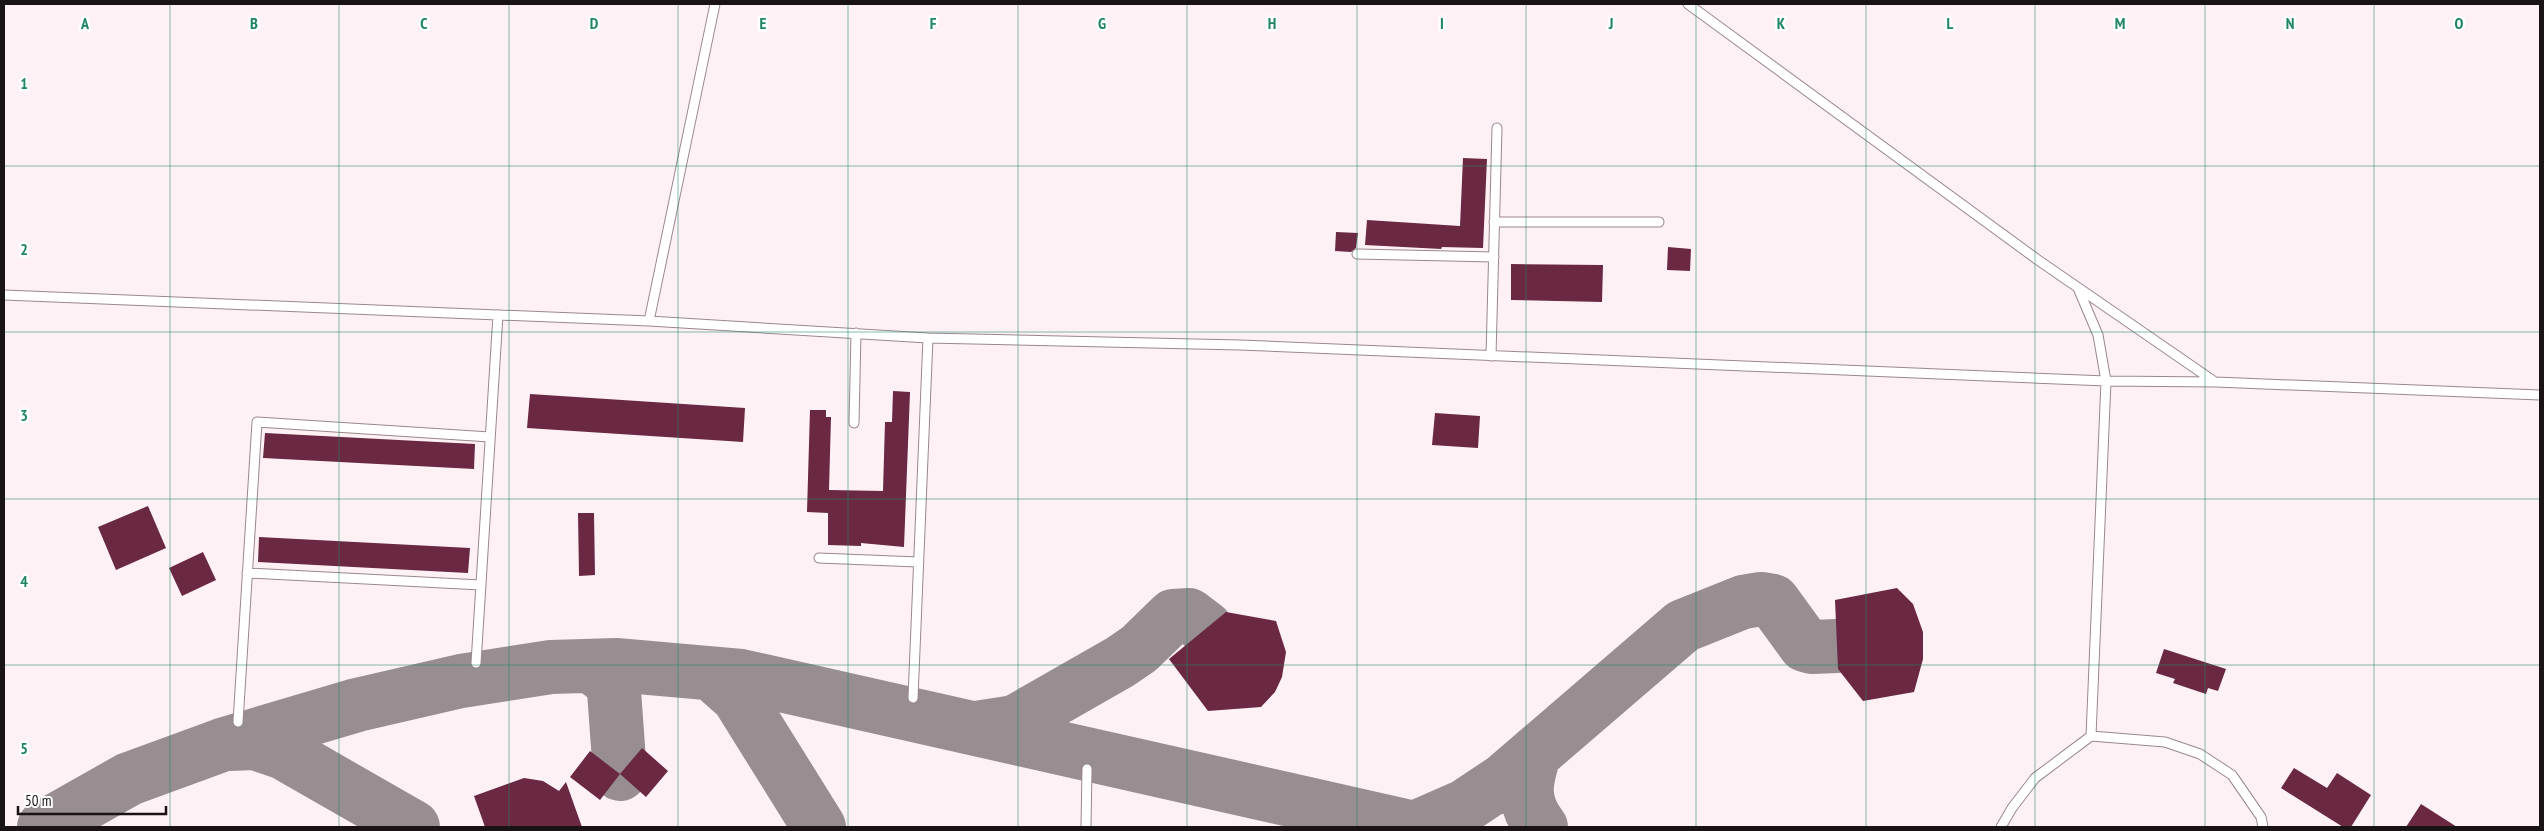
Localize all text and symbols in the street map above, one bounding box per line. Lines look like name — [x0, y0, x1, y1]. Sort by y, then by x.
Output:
text: A — [80, 13, 90, 33]
text: B — [250, 13, 258, 33]
text: C — [420, 13, 428, 33]
text: D — [590, 13, 599, 33]
text: E — [760, 13, 767, 33]
text: F — [930, 13, 937, 33]
text: G — [1098, 13, 1106, 33]
text: H — [1268, 13, 1276, 33]
text: I — [1440, 13, 1444, 33]
text: J — [1608, 13, 1613, 33]
text: K — [1777, 13, 1786, 33]
text: L — [1947, 13, 1954, 33]
text: M — [2115, 13, 2125, 33]
text: N — [2286, 13, 2294, 33]
text: O — [2455, 13, 2464, 33]
text: 1 — [20, 73, 28, 93]
text: 2 — [20, 239, 28, 259]
text: 3 — [20, 405, 28, 425]
text: 4 — [20, 571, 28, 591]
text: 5 — [20, 738, 28, 758]
scale bar — [18, 784, 165, 816]
text: 50 m — [25, 791, 51, 810]

